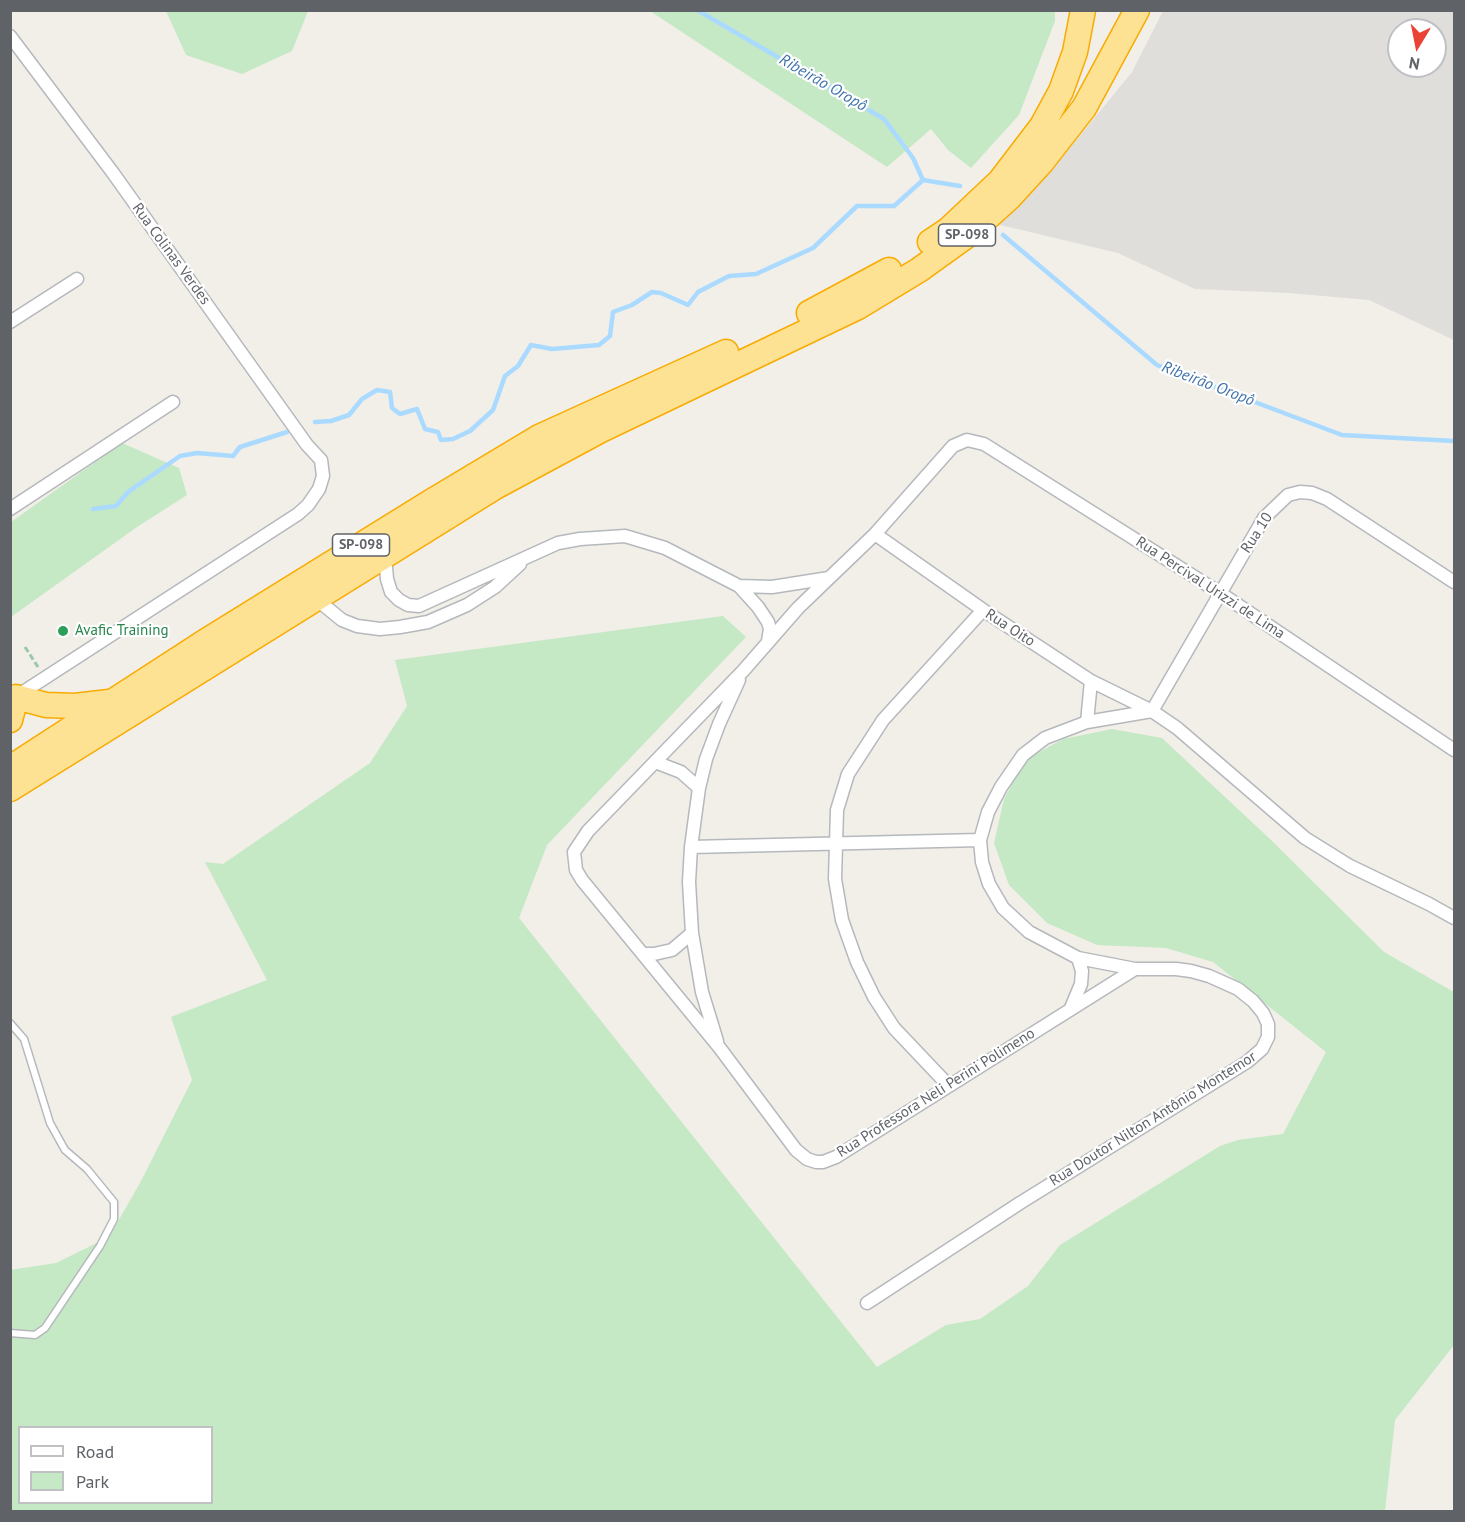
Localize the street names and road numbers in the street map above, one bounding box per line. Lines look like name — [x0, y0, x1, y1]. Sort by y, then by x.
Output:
street label: Rua Colinas Verdes — [128, 200, 214, 308]
road number: SP-098 — [938, 224, 996, 246]
street label: Rua 10 — [1237, 509, 1277, 557]
street label: Rua Percival Urizzi de Lima — [1132, 533, 1288, 643]
road number: SP-098 — [332, 534, 389, 556]
street label: Rua Oito — [982, 605, 1038, 651]
street label: Rua Professora Neli Perini Polimeno — [834, 1024, 1038, 1162]
street label: Rua Doutor Nilton Antônio Montemor — [1046, 1048, 1260, 1190]

